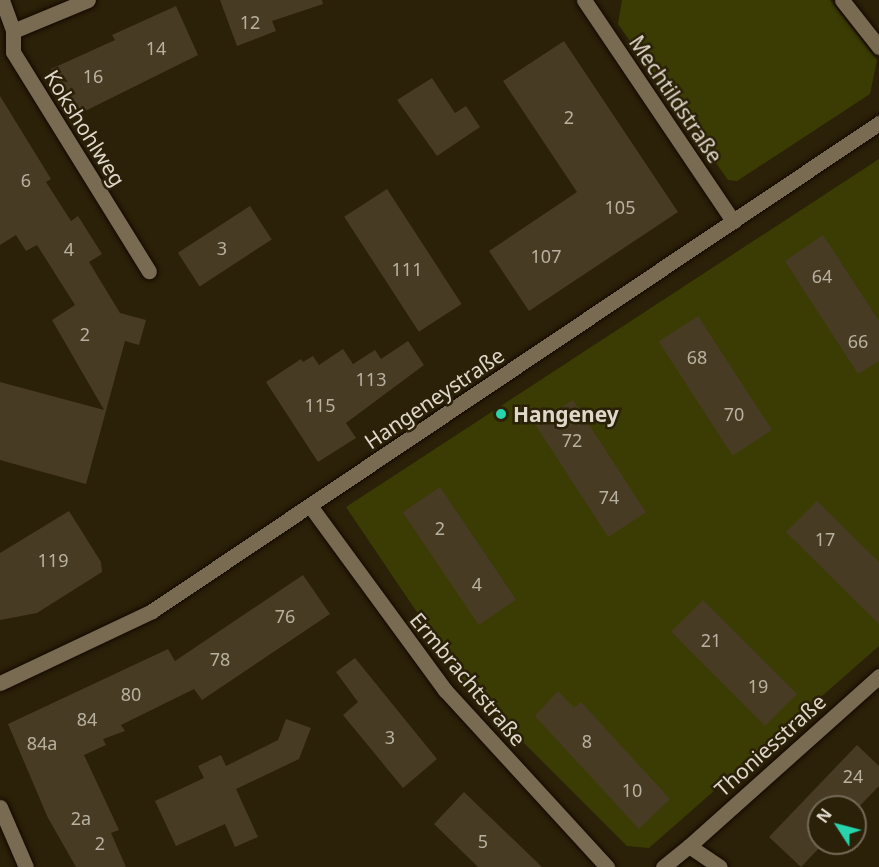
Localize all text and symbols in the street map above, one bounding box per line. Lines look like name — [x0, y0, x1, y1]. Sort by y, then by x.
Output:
house number: 12 — [240, 11, 260, 33]
street label: Mechtildstraße — [624, 31, 728, 167]
house number: 14 — [146, 37, 166, 59]
street label: Kokshohlweg — [39, 65, 131, 191]
house number: 16 — [83, 65, 103, 87]
house number: 2 — [564, 106, 574, 128]
house number: 6 — [21, 169, 31, 191]
house number: 105 — [605, 196, 635, 218]
house number: 3 — [217, 237, 227, 259]
house number: 4 — [64, 238, 74, 260]
house number: 107 — [531, 245, 561, 267]
house number: 111 — [392, 258, 422, 280]
house number: 64 — [812, 265, 832, 287]
house number: 2 — [80, 323, 90, 345]
house number: 66 — [848, 330, 868, 352]
street label: Hangeneystraße — [359, 342, 509, 454]
house number: 68 — [687, 346, 707, 368]
house number: 113 — [356, 368, 386, 390]
house number: 115 — [305, 394, 335, 416]
place label: Hangeney — [513, 401, 619, 427]
house number: 70 — [724, 403, 744, 425]
marker: Hangeney — [494, 407, 508, 421]
house number: 72 — [562, 429, 582, 451]
house number: 74 — [599, 486, 619, 508]
house number: 2 — [435, 517, 445, 539]
house number: 17 — [815, 528, 835, 550]
house number: 119 — [38, 549, 68, 571]
house number: 4 — [472, 573, 482, 595]
house number: 76 — [275, 605, 295, 627]
street label: Ermbrachtstraße — [405, 607, 531, 751]
house number: 21 — [701, 629, 721, 651]
house number: 78 — [210, 648, 230, 670]
house number: 19 — [748, 675, 768, 697]
house number: 80 — [121, 683, 141, 705]
street label: Thoniesstraße — [709, 689, 831, 801]
house number: 84 — [77, 708, 97, 730]
house number: 3 — [385, 726, 395, 748]
house number: 8 — [582, 730, 592, 752]
house number: 84a — [27, 732, 57, 754]
house number: 24 — [843, 765, 863, 787]
house number: 10 — [622, 779, 642, 801]
north arrow — [807, 795, 867, 855]
text: N — [811, 804, 837, 827]
house number: 2a — [71, 807, 91, 829]
house number: 5 — [478, 830, 488, 852]
house number: 2 — [95, 832, 105, 854]

